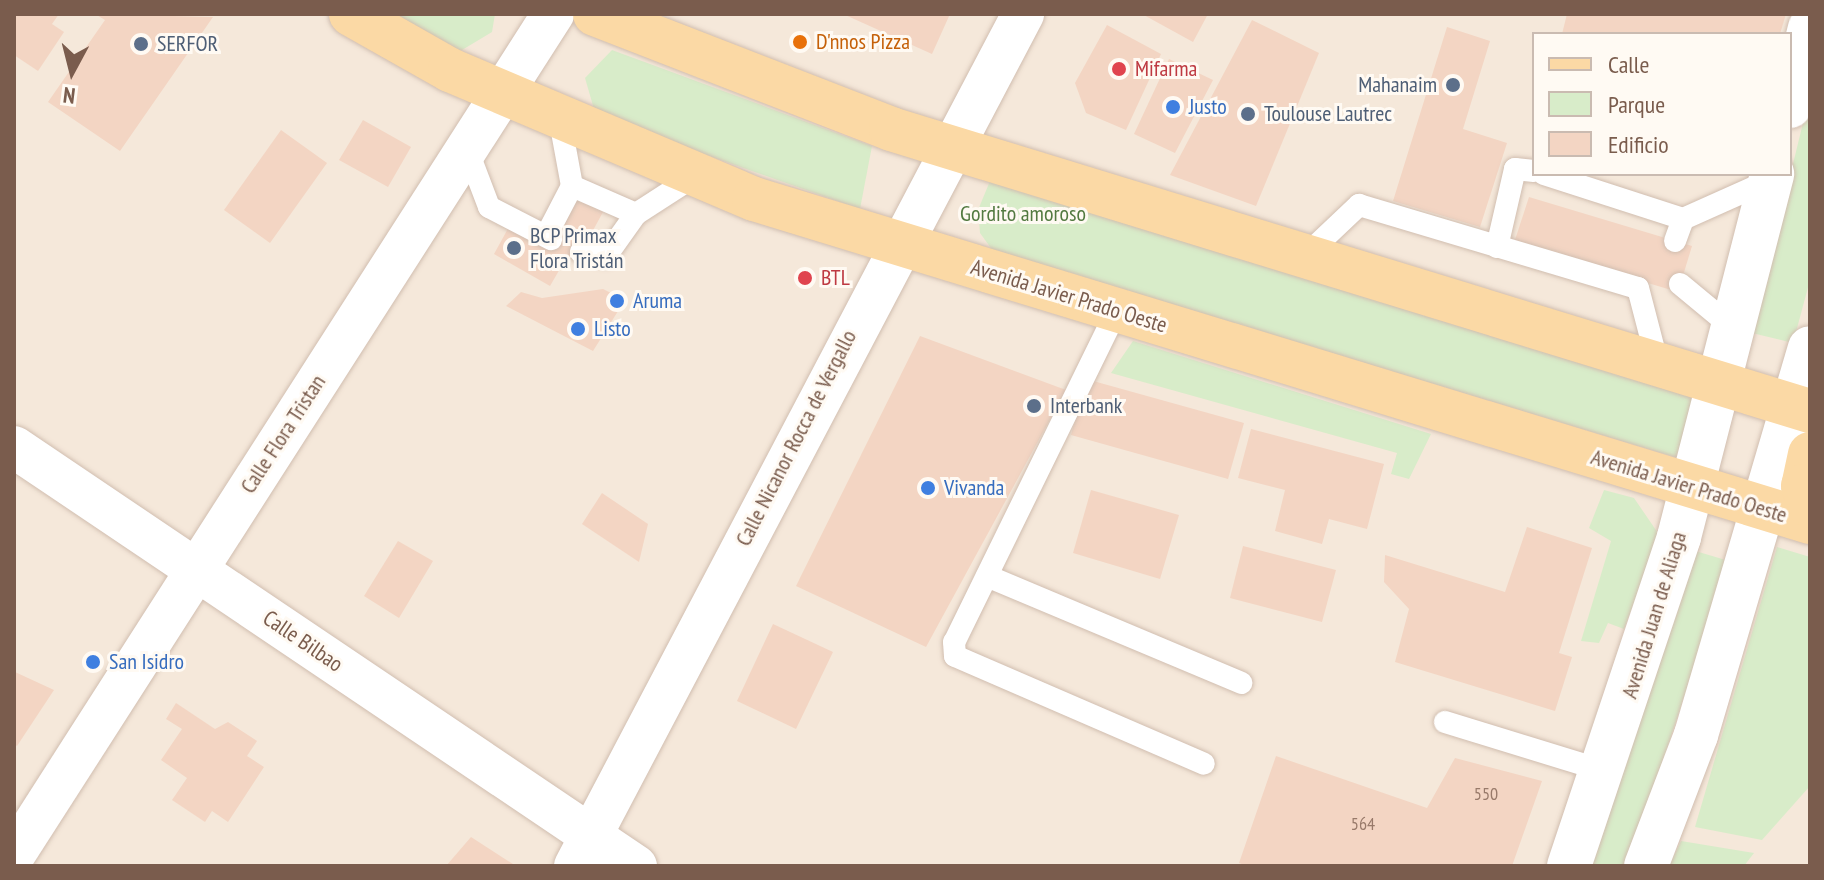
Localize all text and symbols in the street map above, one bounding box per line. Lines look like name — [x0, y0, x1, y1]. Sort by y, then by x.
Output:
place label: D'nnos Pizza — [816, 29, 910, 55]
place label: SERFOR — [157, 31, 218, 57]
north arrow — [32, 32, 112, 112]
legend — [1532, 32, 1792, 176]
marker: D'nnos Pizza — [791, 33, 809, 51]
marker: SERFOR — [132, 35, 150, 53]
text: Calle — [1608, 49, 1649, 80]
place label: Mifarma — [1135, 56, 1197, 82]
marker: Mifarma — [1110, 60, 1128, 78]
place label: Mahanaim — [1358, 72, 1437, 98]
marker: Mahanaim — [1444, 76, 1462, 94]
text: N — [61, 81, 77, 110]
text: Parque — [1608, 89, 1665, 120]
place label: Justo — [1189, 94, 1227, 120]
marker: Justo — [1164, 98, 1182, 116]
place label: Toulouse Lautrec — [1264, 101, 1392, 127]
marker: Toulouse Lautrec — [1239, 105, 1257, 123]
text: Edificio — [1608, 129, 1669, 160]
park label: Gordito amoroso — [960, 201, 1086, 227]
place label: BCP Primax Flora Tristán — [530, 222, 624, 274]
marker: BCP Primax Flora Tristán — [505, 239, 523, 257]
street label: Avenida Javier Prado Oeste — [968, 254, 1170, 338]
place label: BTL — [821, 265, 850, 291]
marker: BTL — [796, 269, 814, 287]
place label: Aruma — [633, 288, 682, 314]
marker: Aruma — [608, 292, 626, 310]
place label: Listo — [594, 316, 631, 342]
marker: Listo — [569, 320, 587, 338]
street label: Calle Nicanor Rocca de Vergallo — [730, 325, 862, 551]
street label: Calle Flora Tristan — [235, 370, 331, 498]
place label: Interbank — [1050, 393, 1122, 419]
marker: Interbank — [1025, 397, 1043, 415]
street label: Avenida Javier Prado Oeste — [1588, 444, 1790, 528]
place label: Vivanda — [944, 475, 1004, 501]
marker: Vivanda — [919, 479, 937, 497]
street label: Avenida Juan de Aliaga — [1616, 528, 1692, 702]
street label: Calle Bilbao — [258, 605, 348, 677]
place label: San Isidro — [109, 649, 184, 675]
marker: San Isidro — [84, 653, 102, 671]
house number: 550 — [1474, 783, 1498, 805]
house number: 564 — [1351, 813, 1375, 835]

